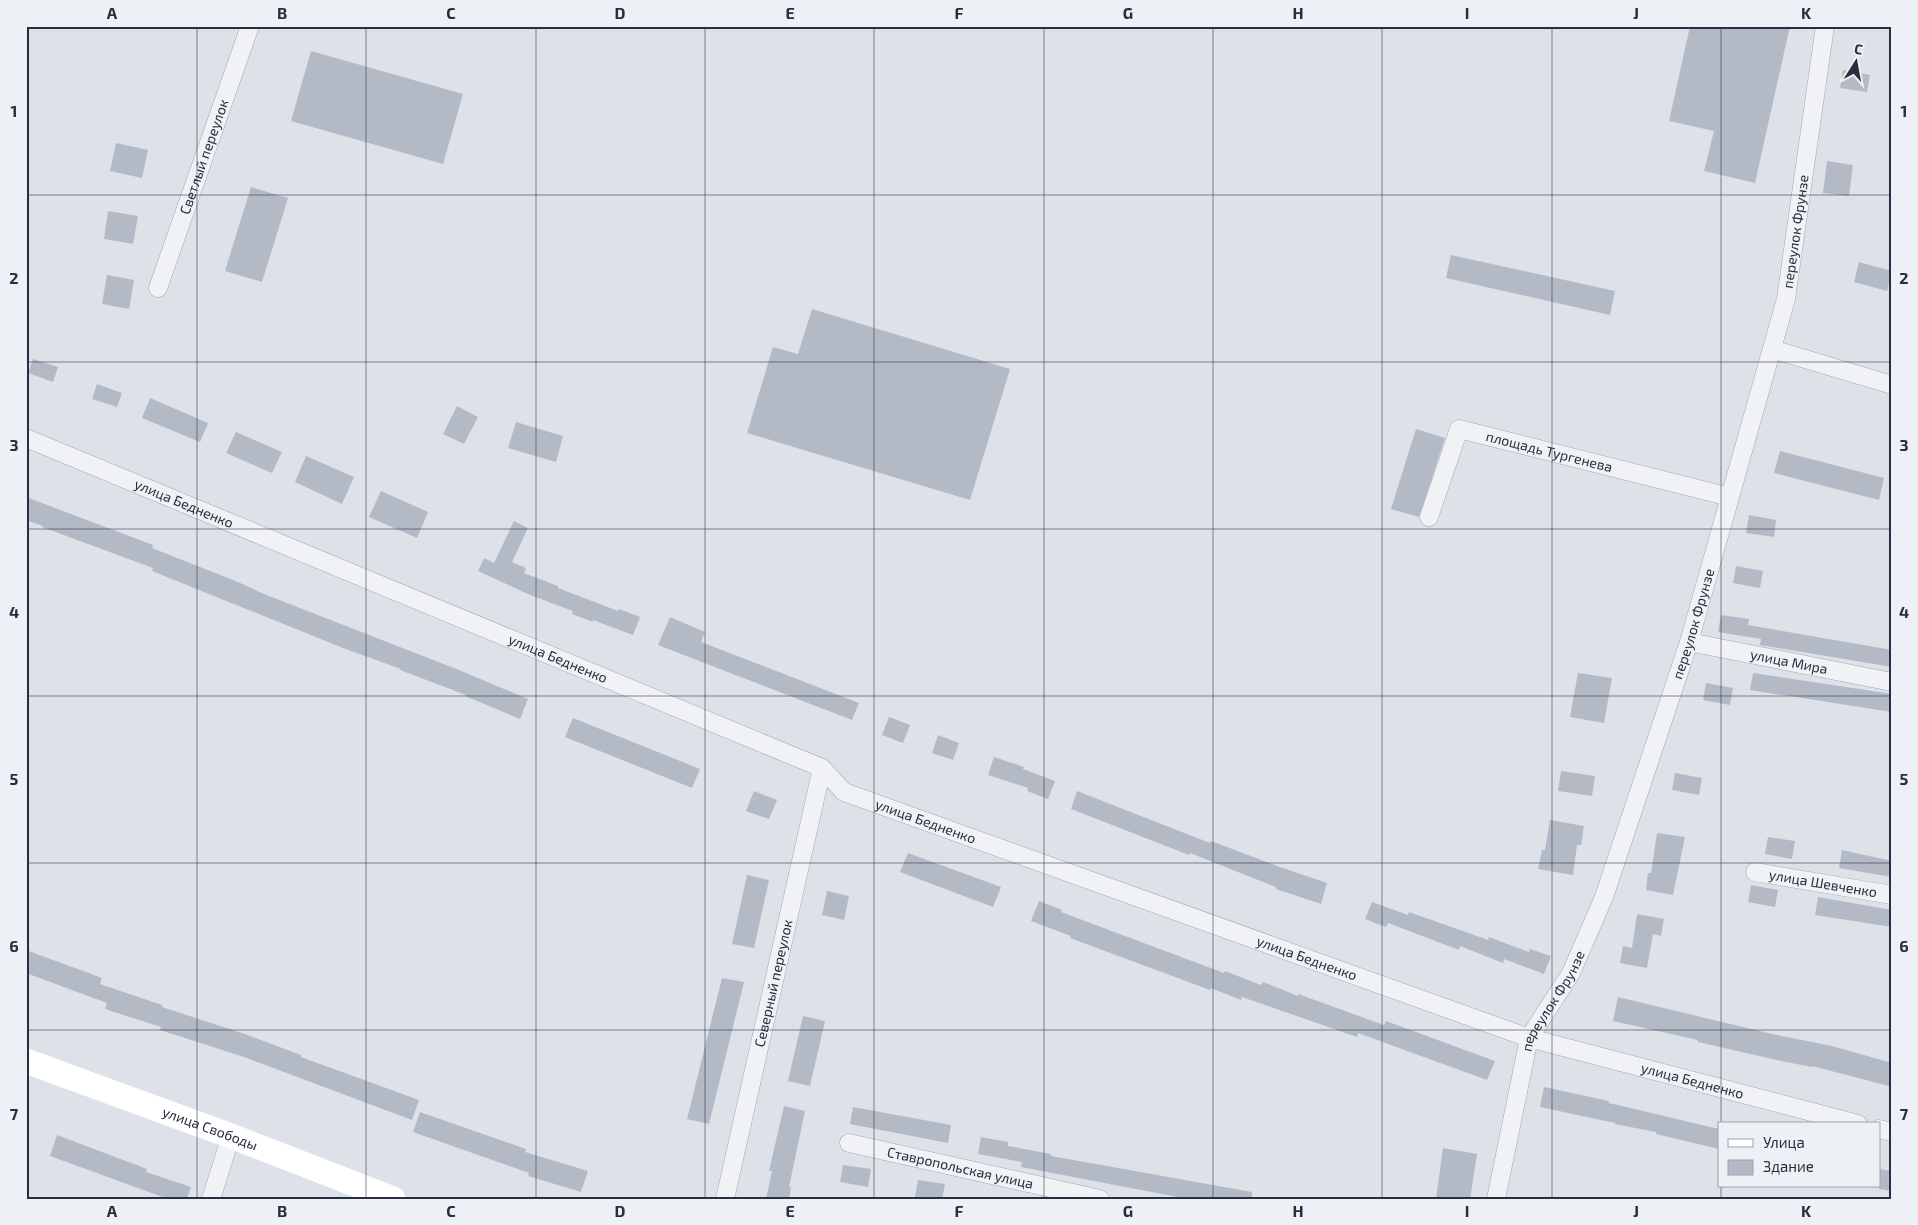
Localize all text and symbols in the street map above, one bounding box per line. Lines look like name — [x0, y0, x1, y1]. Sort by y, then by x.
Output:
text: A — [107, 3, 118, 22]
text: B — [277, 3, 287, 22]
text: C — [446, 3, 456, 22]
text: D — [615, 3, 626, 22]
text: E — [785, 3, 795, 22]
text: F — [955, 3, 964, 22]
text: G — [1123, 3, 1133, 22]
text: H — [1292, 3, 1304, 22]
text: I — [1465, 3, 1469, 22]
text: J — [1633, 3, 1639, 22]
text: K — [1801, 3, 1812, 22]
north arrow — [1830, 38, 1880, 88]
text: С — [1853, 40, 1864, 58]
street label: Светлый переулок — [176, 96, 232, 217]
text: 1 — [11, 101, 17, 120]
text: 1 — [1901, 101, 1907, 120]
street label: переулок Фрунзе — [1779, 174, 1812, 289]
text: 2 — [9, 268, 19, 287]
text: 2 — [1899, 268, 1909, 287]
street label: площадь Тургенева — [1484, 427, 1614, 475]
text: 3 — [9, 435, 19, 454]
text: 3 — [1899, 435, 1909, 454]
street label: улица Бедненко — [132, 475, 236, 531]
street label: переулок Фрунзе — [1668, 567, 1717, 681]
text: 4 — [9, 602, 19, 621]
text: 4 — [1899, 602, 1909, 621]
street label: улица Бедненко — [506, 630, 610, 686]
street label: улица Мира — [1749, 645, 1829, 677]
text: 5 — [10, 769, 19, 788]
text: 5 — [1900, 769, 1909, 788]
street label: улица Бедненко — [873, 795, 978, 847]
street label: улица Шевченко — [1768, 866, 1878, 900]
street label: Северный переулок — [750, 917, 796, 1049]
street label: улица Бедненко — [1254, 932, 1360, 984]
text: 6 — [9, 936, 19, 955]
text: 6 — [1899, 936, 1909, 955]
street label: переулок Фрунзе — [1517, 948, 1588, 1053]
street label: улица Бедненко — [1639, 1059, 1746, 1102]
street label: улица Свободы — [160, 1103, 260, 1154]
text: 7 — [10, 1104, 19, 1123]
text: 7 — [1900, 1104, 1909, 1123]
legend — [1718, 1122, 1880, 1188]
text: Улица — [1763, 1133, 1805, 1151]
street label: Ставропольская улица — [886, 1143, 1035, 1192]
text: Здание — [1763, 1157, 1814, 1175]
text: A — [107, 1201, 118, 1220]
text: B — [277, 1201, 287, 1220]
text: C — [446, 1201, 456, 1220]
text: D — [615, 1201, 626, 1220]
text: E — [785, 1201, 795, 1220]
text: F — [955, 1201, 964, 1220]
text: G — [1123, 1201, 1133, 1220]
text: H — [1292, 1201, 1304, 1220]
text: I — [1465, 1201, 1469, 1220]
text: J — [1633, 1201, 1639, 1220]
text: K — [1801, 1201, 1812, 1220]

